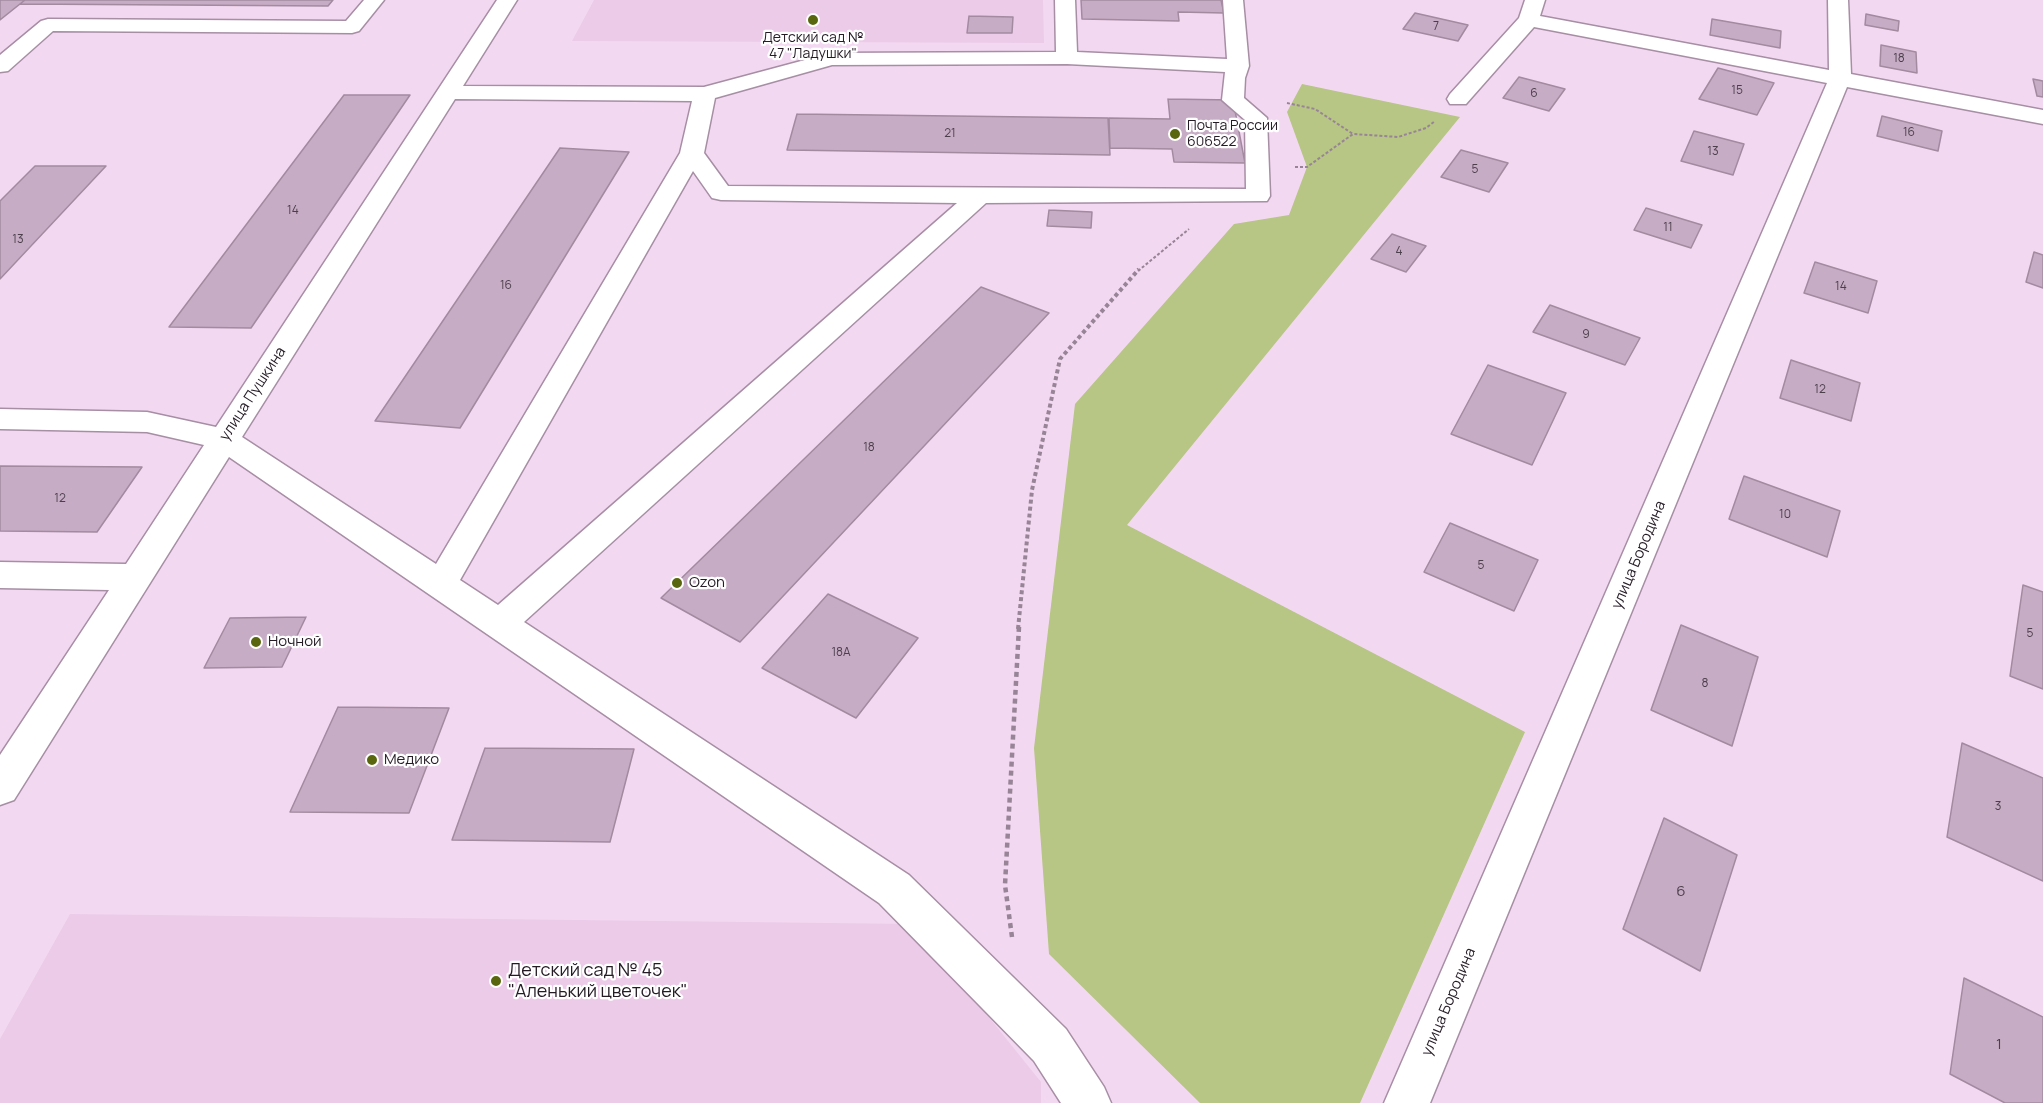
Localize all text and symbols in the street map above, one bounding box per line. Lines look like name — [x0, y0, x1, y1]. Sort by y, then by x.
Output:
marker: Детский сад № 47 "Ладушки" — [806, 13, 820, 27]
house number: 7 — [1433, 20, 1439, 34]
place label: Детский сад № 47 "Ладушки" — [763, 30, 863, 62]
house number: 18 — [1893, 52, 1905, 66]
house number: 15 — [1731, 84, 1743, 98]
house number: 6 — [1530, 87, 1538, 101]
place label: Почта России 606522 — [1187, 118, 1278, 150]
house number: 16 — [1903, 126, 1915, 140]
house number: 21 — [944, 127, 956, 141]
marker: Почта России 606522 — [1168, 127, 1182, 141]
house number: 13 — [1707, 145, 1719, 159]
house number: 5 — [1472, 163, 1478, 177]
house number: 14 — [287, 204, 299, 218]
house number: 11 — [1663, 221, 1673, 235]
house number: 13 — [12, 233, 24, 247]
house number: 4 — [1395, 245, 1403, 259]
house number: 16 — [500, 279, 512, 293]
house number: 14 — [1835, 280, 1847, 294]
house number: 9 — [1582, 328, 1590, 342]
street label: улица Пушкина — [216, 344, 290, 444]
house number: 12 — [1814, 383, 1826, 397]
house number: 18 — [863, 441, 875, 455]
house number: 12 — [54, 492, 66, 506]
street label: улица Бородина — [1608, 498, 1670, 612]
house number: 10 — [1779, 508, 1791, 522]
house number: 5 — [1478, 559, 1484, 573]
place label: Ozon — [689, 574, 725, 592]
marker: Ozon — [670, 576, 684, 590]
house number: 5 — [2027, 627, 2033, 641]
place label: Ночной — [268, 633, 322, 651]
marker: Ночной — [249, 635, 263, 649]
house number: 18А — [831, 646, 851, 660]
house number: 8 — [1702, 677, 1708, 691]
place label: Медико — [384, 751, 439, 769]
marker: Медико — [365, 753, 379, 767]
house number: 3 — [1995, 800, 2001, 814]
house number: 6 — [1676, 883, 1686, 901]
street label: улица Бородина — [1418, 945, 1480, 1059]
place label: Детский сад № 45 "Аленький цветочек" — [508, 960, 688, 1002]
marker: Детский сад № 45 "Аленький цветочек" — [489, 974, 503, 988]
house number: 1 — [1996, 1036, 2002, 1054]

